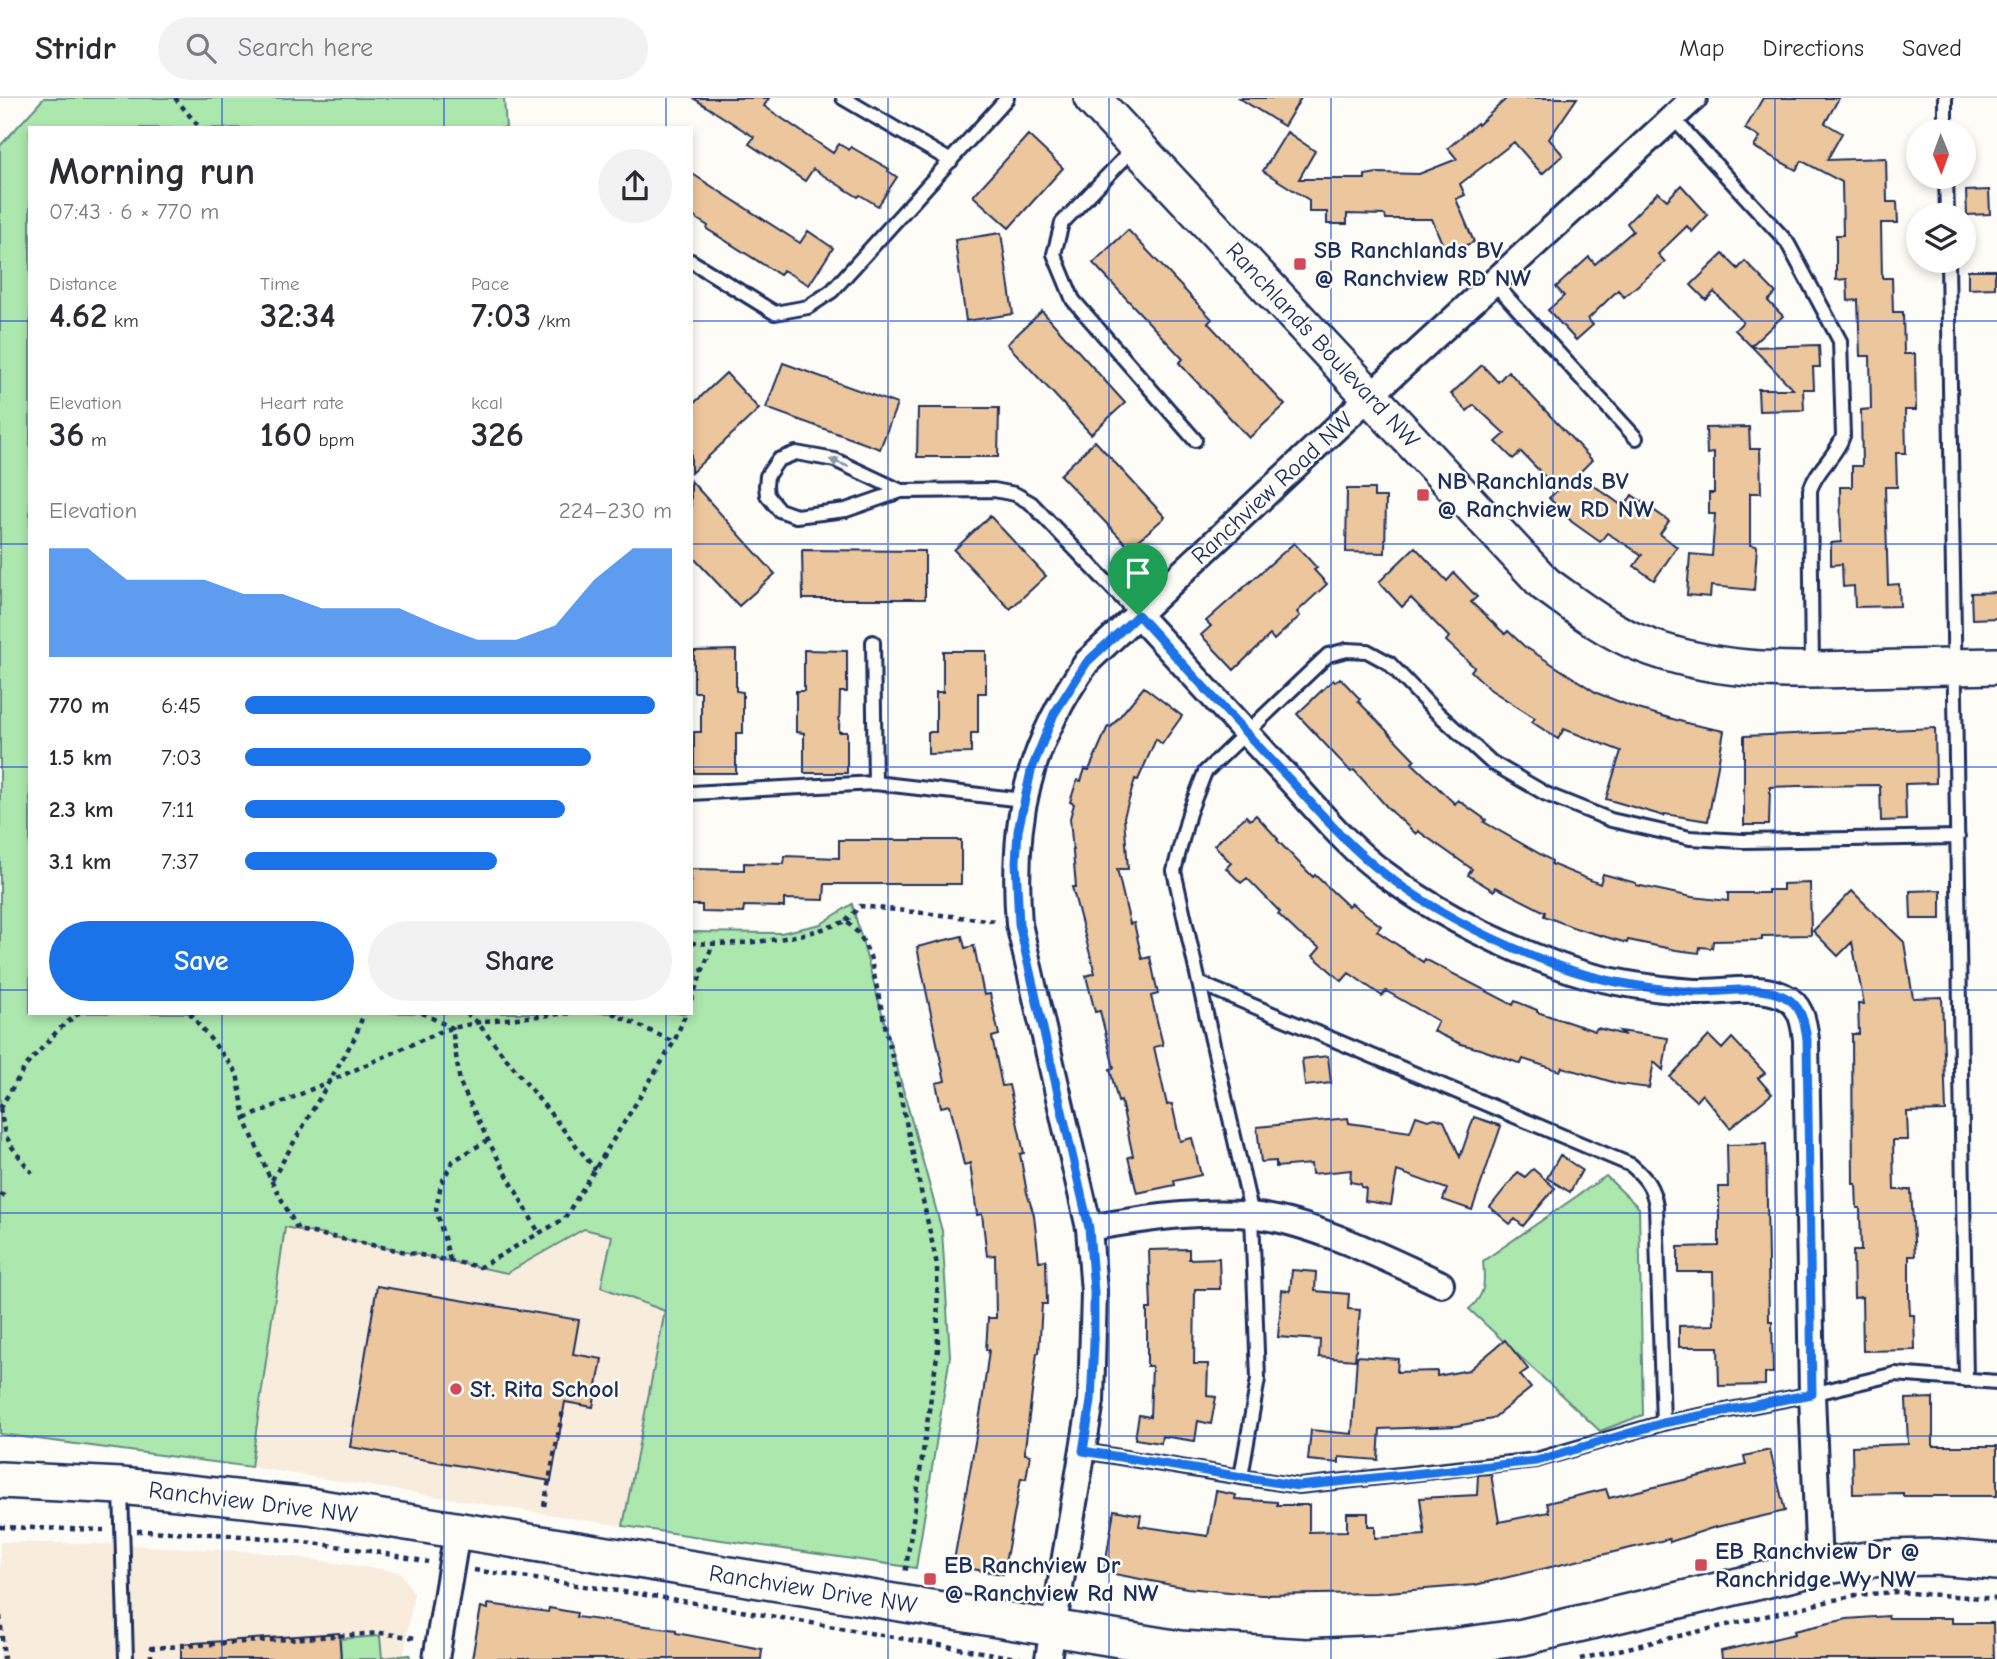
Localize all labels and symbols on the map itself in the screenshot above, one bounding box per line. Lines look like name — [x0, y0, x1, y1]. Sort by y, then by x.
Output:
north arrow — [1906, 119, 1976, 189]
street label: Ranchlands Boulevard NW — [1220, 236, 1426, 454]
place label: SB Ranchlands BV @ Ranchview RD NW — [1314, 236, 1531, 292]
marker: SB Ranchlands BV @ Ranchview RD NW — [1292, 256, 1308, 272]
street label: Ranchview Road NW — [1186, 406, 1359, 570]
one-way arrow — [828, 457, 849, 468]
place label: NB Ranchlands BV @ Ranchview RD NW — [1437, 467, 1654, 523]
marker: NB Ranchlands BV @ Ranchview RD NW — [1415, 487, 1431, 503]
pin — [1108, 543, 1168, 615]
place label: St. Rita School — [470, 1375, 619, 1403]
marker: St. Rita School — [448, 1381, 464, 1397]
street label: Ranchview Drive NW — [147, 1475, 359, 1529]
place label: EB Ranchview Dr @ Ranchridge Wy NW — [1715, 1537, 1920, 1593]
place label: EB Ranchview Dr @ Ranchview Rd NW — [944, 1551, 1159, 1607]
marker: EB Ranchview Dr @ Ranchridge Wy NW — [1693, 1557, 1709, 1573]
street label: Ranchview Drive NW — [707, 1559, 919, 1619]
marker: EB Ranchview Dr @ Ranchview Rd NW — [922, 1571, 938, 1587]

